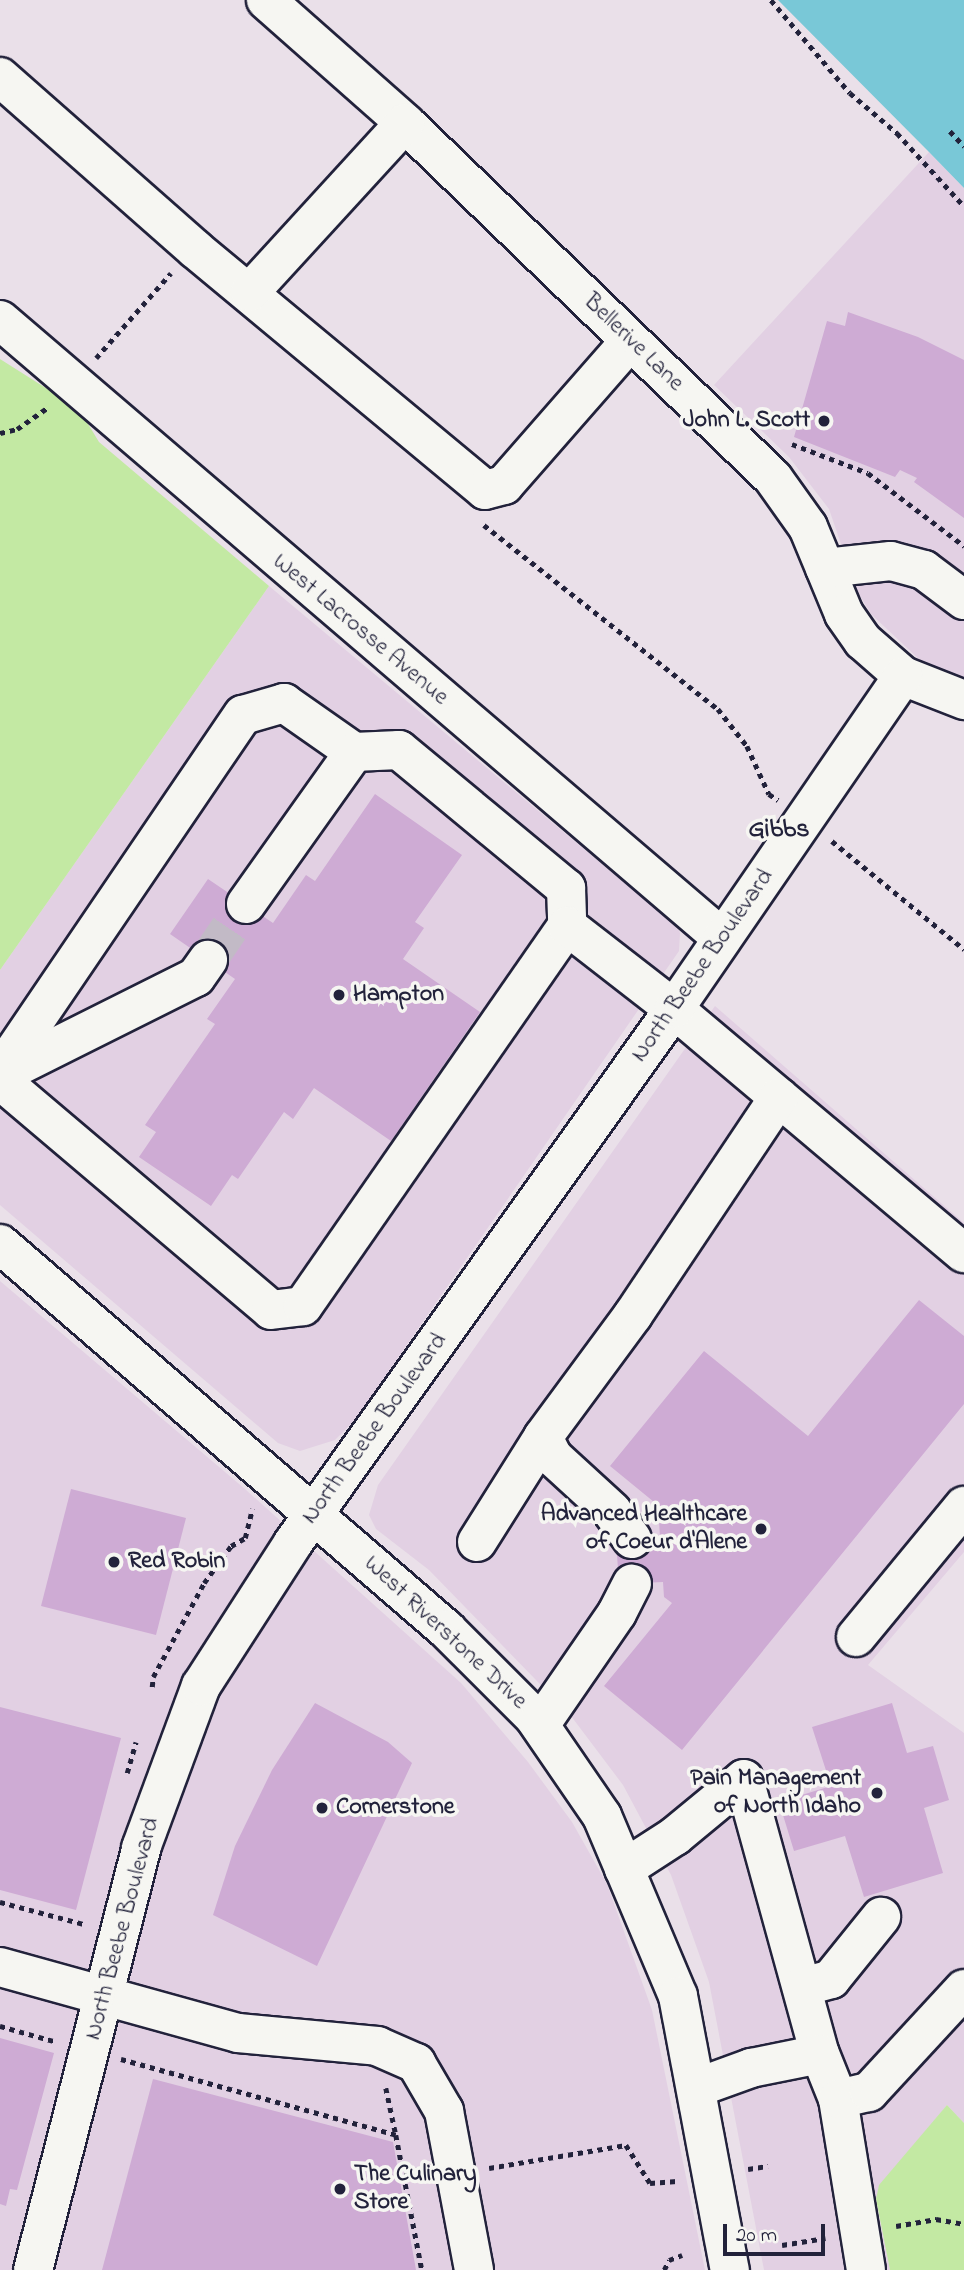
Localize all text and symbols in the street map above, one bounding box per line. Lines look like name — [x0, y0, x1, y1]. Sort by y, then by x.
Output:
street label: Bellerive Lane — [577, 288, 689, 398]
place label: John L. Scott — [683, 407, 810, 435]
marker: John L. Scott — [816, 413, 832, 429]
street label: West Lacrosse Avenue — [266, 548, 454, 712]
district label: Gibbs — [749, 815, 809, 847]
street label: North Beebe Boulevard — [626, 864, 780, 1068]
place label: Hampton — [353, 981, 444, 1009]
marker: Hampton — [331, 987, 347, 1003]
street label: North Beebe Boulevard — [296, 1328, 454, 1530]
place label: Advanced Healthcare of Coeur d'Alene — [541, 1501, 747, 1557]
marker: Advanced Healthcare of Coeur d'Alene — [753, 1521, 769, 1537]
place label: Red Robin — [128, 1548, 225, 1576]
street label: West Riverstone Drive — [357, 1550, 533, 1716]
marker: Red Robin — [106, 1554, 122, 1570]
place label: Pain Management of North Idaho — [690, 1765, 861, 1821]
marker: Pain Management of North Idaho — [867, 1783, 887, 1803]
place label: Cornerstone — [336, 1794, 454, 1822]
marker: Cornerstone — [314, 1800, 330, 1816]
street label: North Beebe Boulevard — [79, 1815, 167, 2043]
place label: The Culinary Store — [354, 2161, 477, 2217]
marker: The Culinary Store — [332, 2181, 348, 2197]
scale bar — [726, 2210, 828, 2254]
text: 20 m — [736, 2221, 777, 2251]

